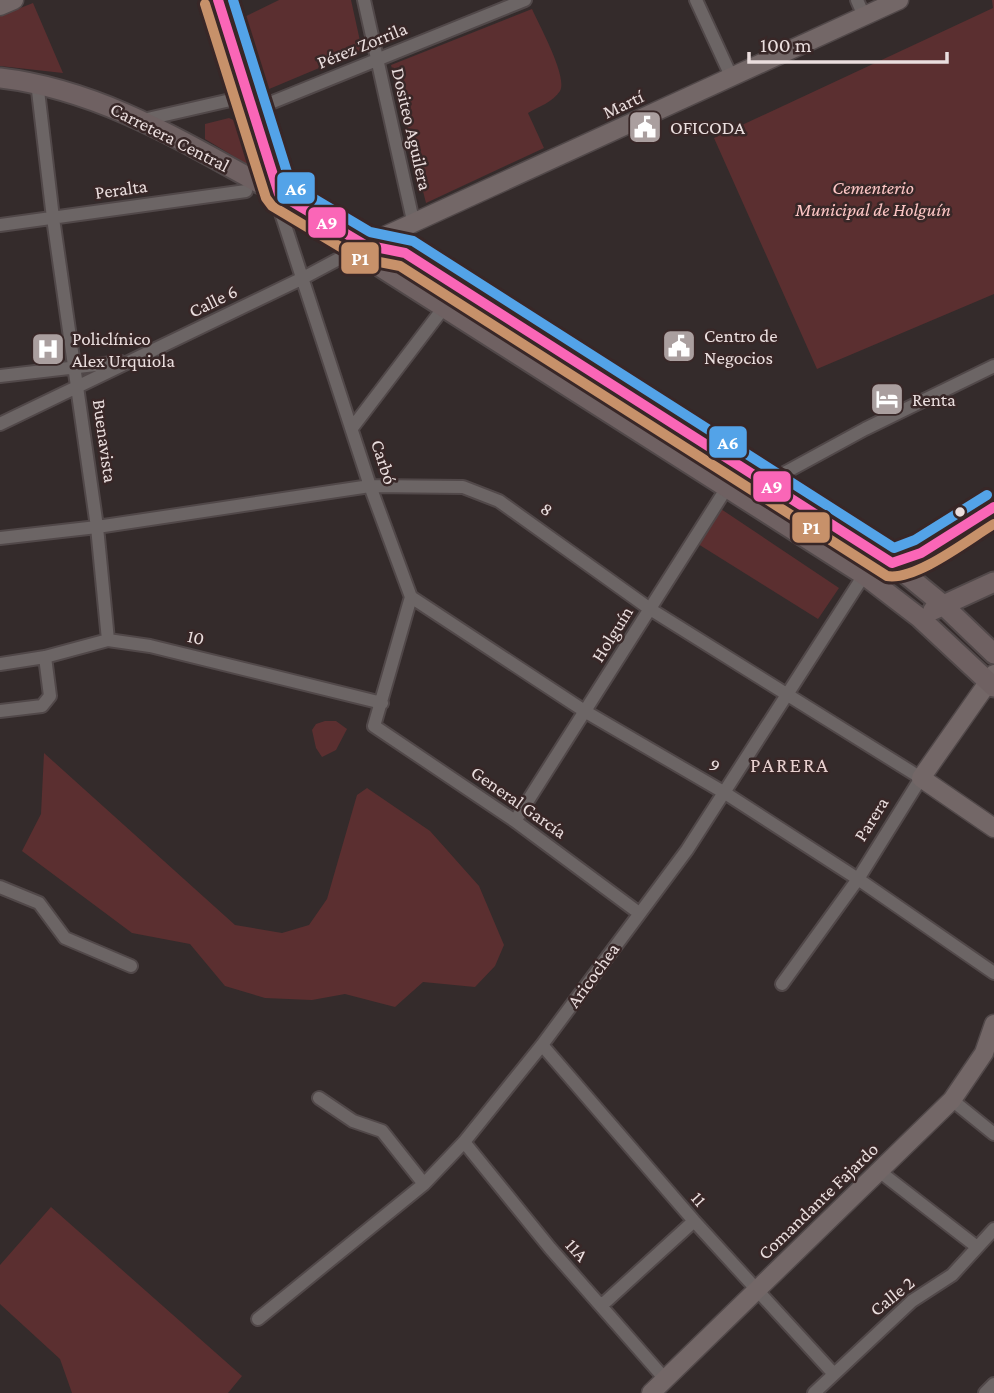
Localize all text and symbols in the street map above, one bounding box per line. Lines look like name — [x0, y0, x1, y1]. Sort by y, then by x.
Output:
street label: Pérez Zorrila — [314, 17, 410, 73]
scale bar — [749, 21, 947, 65]
text: 100 m — [760, 33, 812, 57]
street label: Dositeo Aguilera — [388, 66, 436, 193]
street label: Martí — [599, 85, 648, 123]
street label: Carretera Central — [107, 98, 233, 176]
public building icon: OFICODA — [626, 108, 664, 146]
place label: OFICODA — [670, 117, 745, 138]
line badge: A6 — [276, 171, 316, 205]
street label: Peralta — [93, 175, 149, 203]
park label: Cementerio Municipal de Holguín — [794, 177, 951, 220]
text: A6 — [284, 178, 307, 199]
line badge: A9 — [307, 206, 347, 239]
text: A9 — [315, 212, 338, 233]
line badge: P1 — [340, 241, 380, 275]
text: P1 — [351, 248, 369, 269]
street label: Calle 6 — [185, 280, 241, 322]
place label: Centro de Negocios — [704, 325, 778, 368]
public building icon: Centro de Negocios — [660, 327, 698, 365]
place label: Policlínico Alex Urquiola — [72, 328, 175, 371]
hospital icon: Policlínico Alex Urquiola — [29, 330, 67, 368]
hotel icon: Renta — [868, 380, 906, 418]
place label: Renta — [912, 389, 956, 410]
street label: Buenavista — [89, 398, 121, 484]
line badge: A6 — [708, 425, 748, 459]
text: A6 — [716, 432, 739, 453]
street label: Carbó — [367, 437, 401, 487]
line badge: A9 — [752, 470, 792, 503]
text: A9 — [760, 476, 783, 497]
street label: 8 — [537, 497, 557, 521]
unlabelled marker — [953, 505, 967, 519]
line badge: P1 — [791, 511, 831, 544]
text: P1 — [802, 517, 820, 538]
street label: Holguín — [587, 602, 637, 666]
street label: 10 — [185, 625, 207, 649]
street label: 9 — [706, 753, 724, 777]
district label: PARERA — [750, 753, 830, 777]
street label: General García — [467, 761, 571, 843]
street label: Parera — [849, 793, 893, 845]
street label: Aricochea — [562, 938, 624, 1011]
street label: Comandante Fajardo — [754, 1138, 883, 1264]
street label: 11 — [687, 1187, 711, 1211]
street label: 11A — [561, 1234, 593, 1266]
street label: Calle 2 — [866, 1272, 918, 1320]

